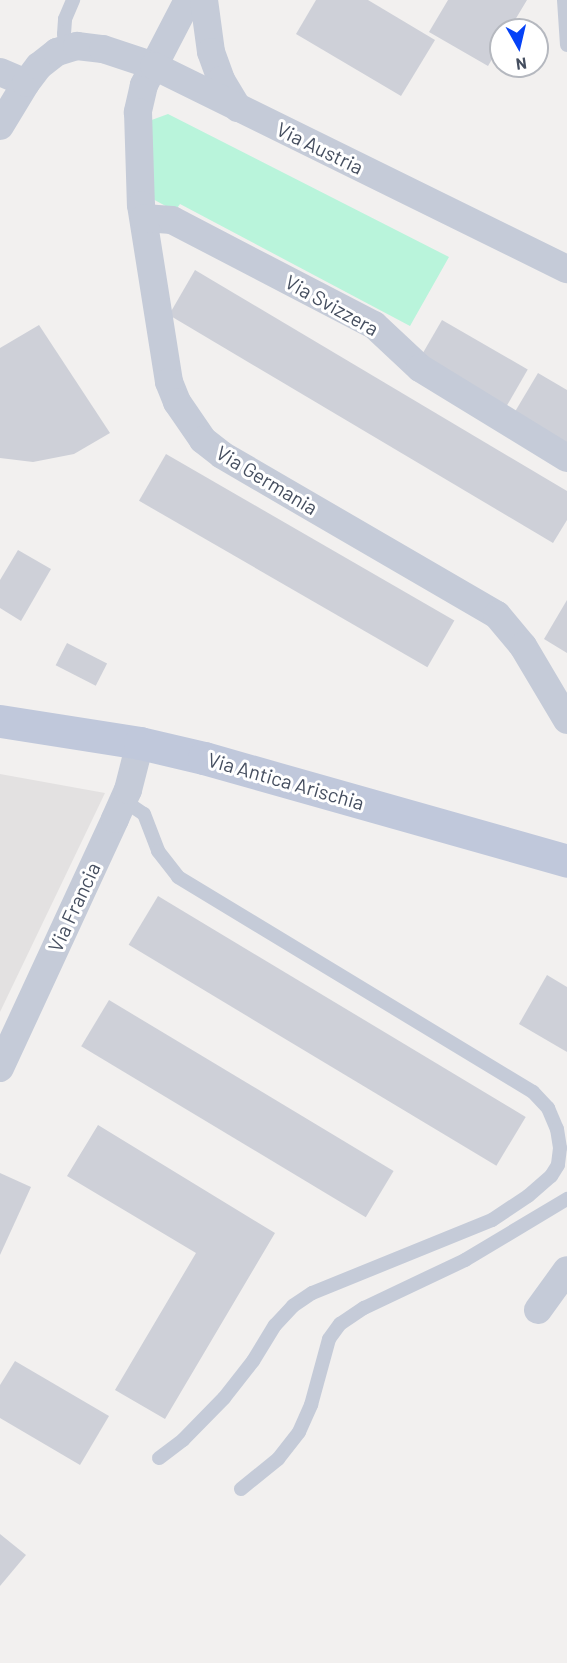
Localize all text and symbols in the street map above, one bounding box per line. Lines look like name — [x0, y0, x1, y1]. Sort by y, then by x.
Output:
north arrow — [489, 18, 549, 78]
text: N — [515, 54, 528, 74]
street label: Via Austria — [273, 117, 367, 179]
street label: Via Svizzera — [281, 269, 383, 341]
street label: Via Germania — [212, 440, 322, 520]
street label: Via Antica Arischia — [205, 747, 367, 815]
street label: Via Francia — [43, 858, 105, 956]

